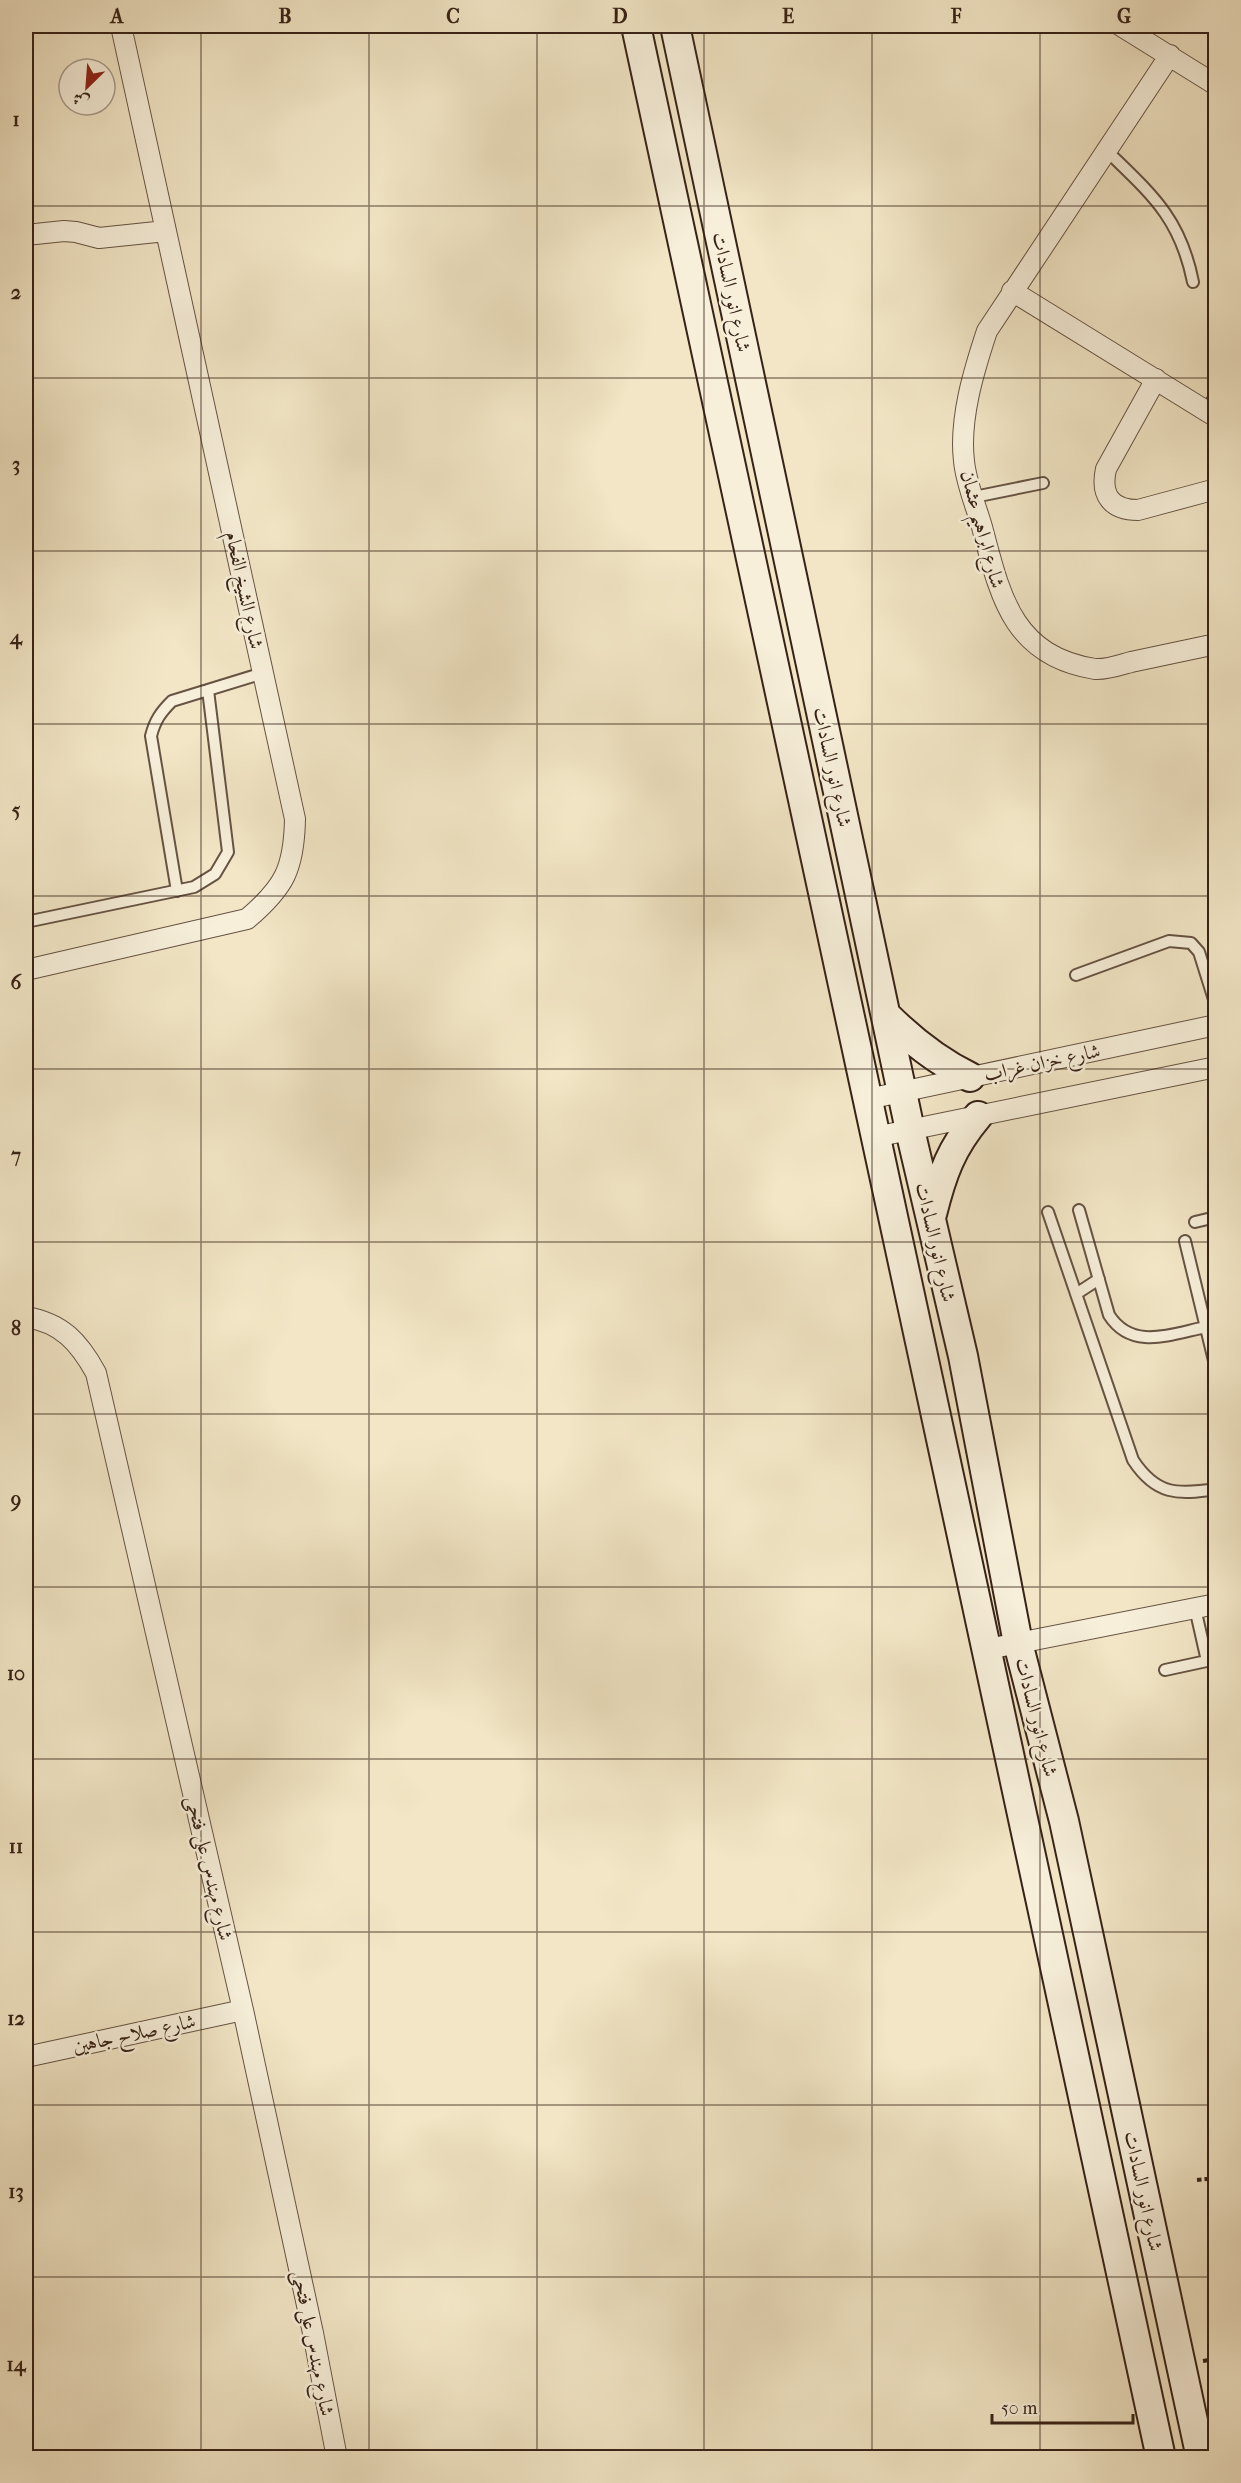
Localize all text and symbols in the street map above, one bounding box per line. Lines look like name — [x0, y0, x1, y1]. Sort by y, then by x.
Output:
text: A — [109, 5, 125, 28]
text: B — [278, 5, 292, 28]
text: C — [446, 5, 460, 28]
text: D — [612, 5, 628, 28]
text: E — [782, 5, 794, 28]
text: F — [950, 5, 962, 28]
text: G — [1117, 5, 1131, 28]
north arrow — [57, 57, 117, 117]
text: ش — [70, 88, 92, 112]
text: 1 — [12, 108, 20, 131]
street label: شارع انور السادات — [702, 230, 755, 355]
text: 2 — [11, 281, 21, 304]
text: 3 — [12, 453, 20, 476]
street label: شارع ابراهيم عثمان — [948, 468, 1009, 593]
street label: شارع الشيخ الفحام — [215, 529, 268, 652]
text: 4 — [9, 626, 23, 650]
street label: شارع انور السادات — [803, 705, 856, 830]
text: 5 — [12, 799, 21, 822]
text: 6 — [11, 971, 23, 994]
street label: شارع خزان غراب — [982, 1039, 1104, 1092]
text: 7 — [10, 1144, 21, 1167]
street label: شارع انور السادات — [905, 1180, 960, 1305]
text: 8 — [11, 1317, 21, 1340]
text: 9 — [10, 1489, 21, 1512]
street label: شارع انور السادات — [1005, 1655, 1062, 1781]
text: 10 — [7, 1662, 25, 1685]
street label: شارع مهندس على فتحى — [176, 1793, 237, 1944]
text: 11 — [9, 1835, 23, 1858]
text: 12 — [7, 2007, 25, 2030]
street label: شارع صلاح جاهين — [70, 2009, 199, 2064]
street label: شارع انور السادات — [1114, 2129, 1167, 2254]
text: 13 — [8, 2180, 24, 2203]
street label: شارع مهندس على فتحى — [282, 2268, 339, 2419]
text: 14 — [7, 2353, 27, 2377]
scale bar — [992, 2387, 1133, 2425]
text: 50 m — [1001, 2398, 1038, 2419]

